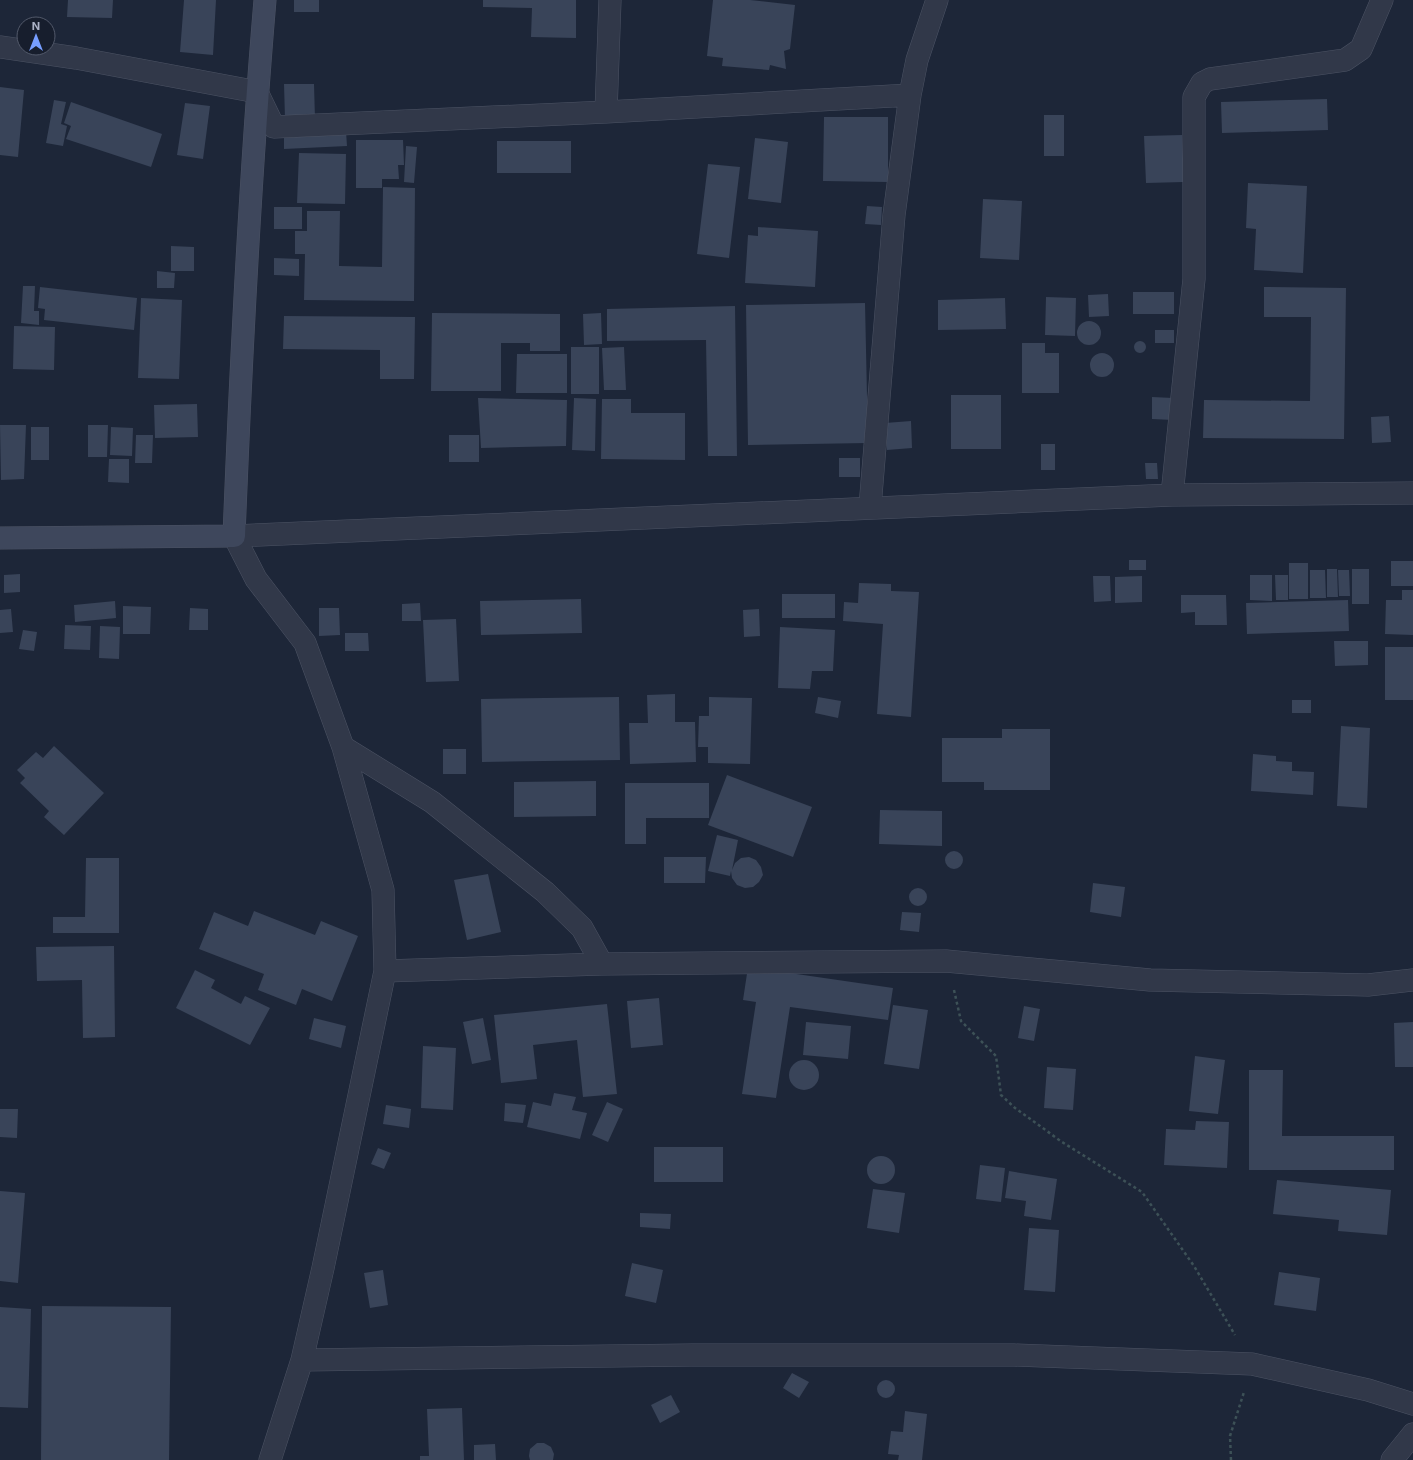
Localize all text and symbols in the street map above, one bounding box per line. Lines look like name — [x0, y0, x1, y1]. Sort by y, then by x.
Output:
north arrow — [16, 16, 56, 56]
text: N — [32, 19, 40, 33]

